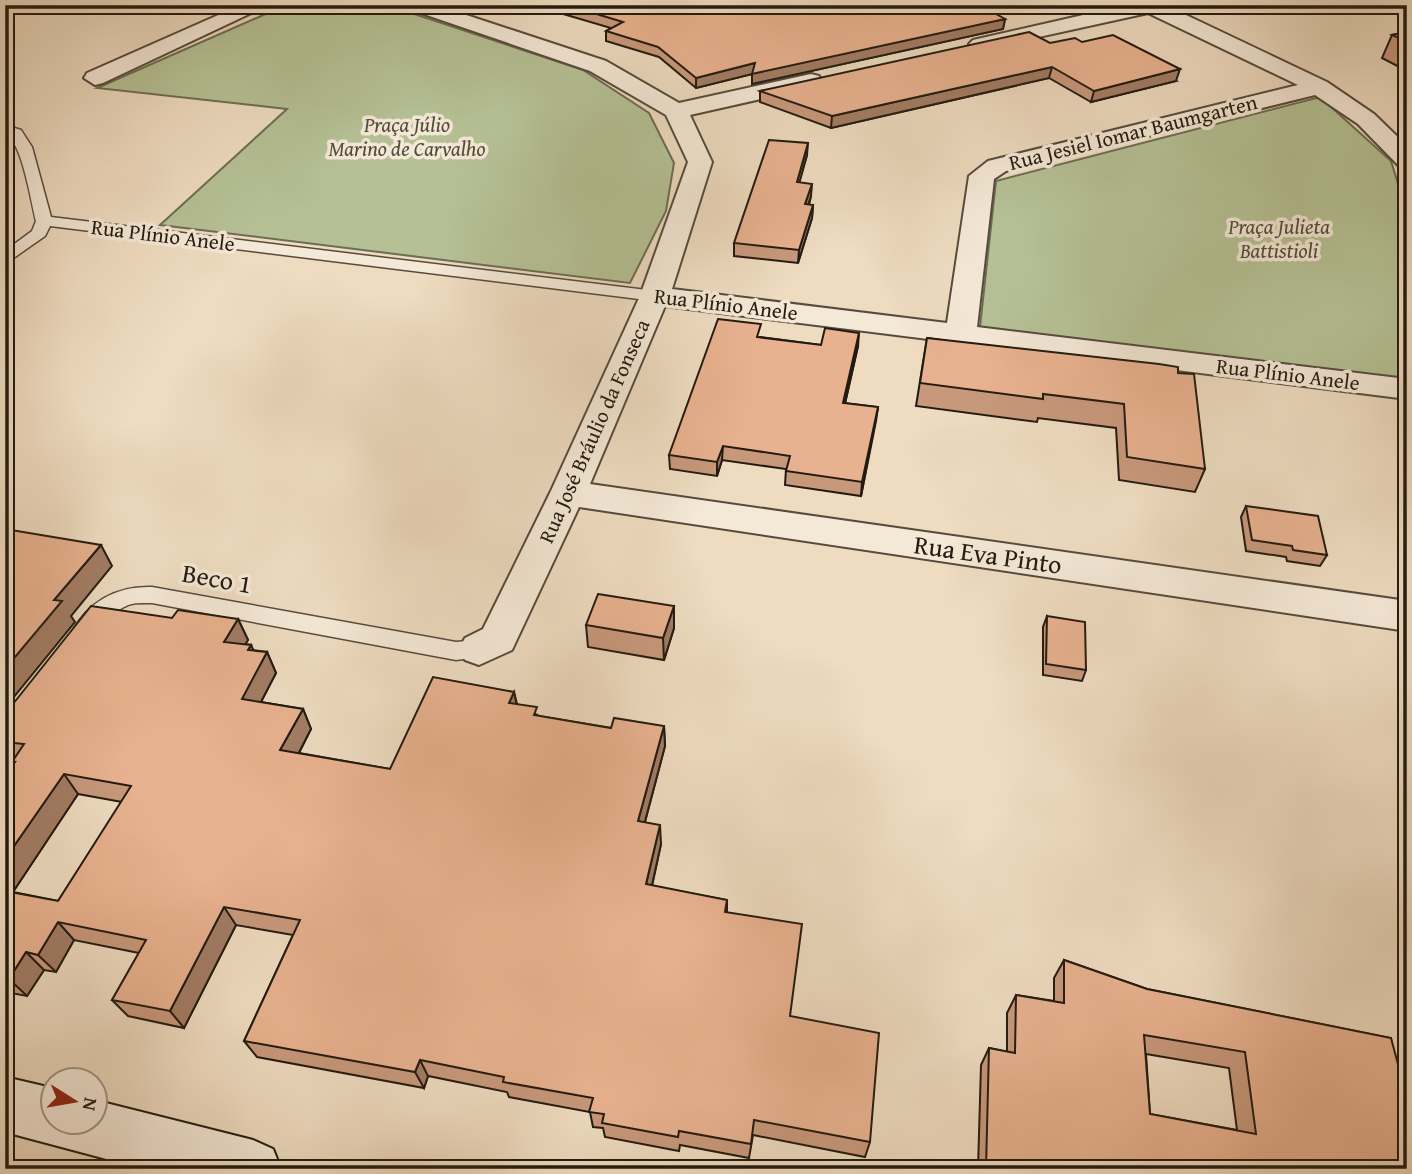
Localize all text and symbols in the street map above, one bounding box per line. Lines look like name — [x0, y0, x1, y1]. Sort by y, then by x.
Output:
street label: Rua Jesiel Iomar Baumgarten — [1006, 86, 1261, 178]
park label: Praça Júlio Marino de Carvalho — [329, 109, 485, 164]
street label: Rua Plínio Anele — [90, 211, 237, 259]
park label: Praça Julieta Battistioli — [1227, 211, 1330, 266]
street label: Rua Plínio Anele — [653, 280, 800, 328]
street label: Rua José Bráulio da Fonseca — [531, 314, 657, 548]
street label: Rua Plínio Anele — [1215, 350, 1362, 398]
street label: Rua Eva Pinto — [912, 524, 1064, 584]
street label: Beco 1 — [179, 553, 255, 603]
north arrow — [38, 1066, 108, 1136]
text: N — [76, 1095, 106, 1113]

